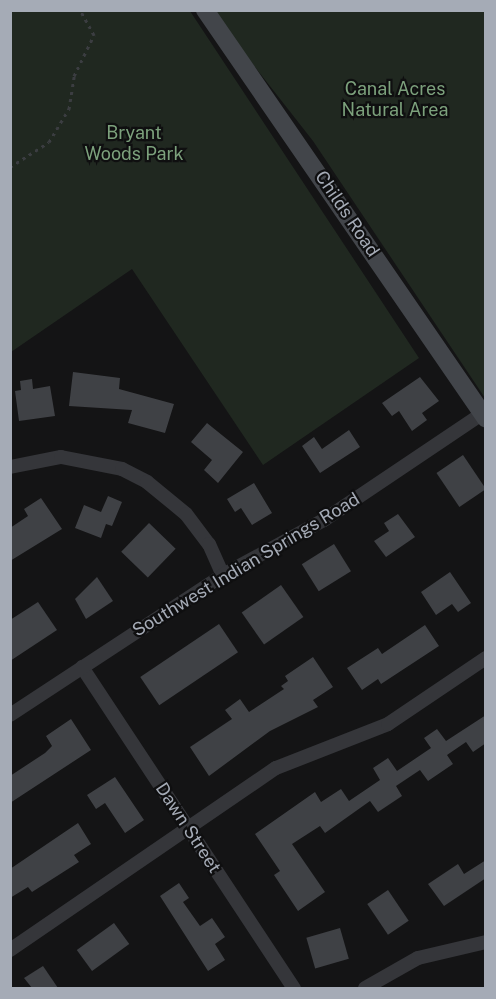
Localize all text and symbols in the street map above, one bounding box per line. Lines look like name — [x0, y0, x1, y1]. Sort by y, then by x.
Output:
park label: Canal Acres Natural Area — [342, 79, 448, 122]
park label: Bryant Woods Park — [84, 123, 184, 166]
street label: Childs Road — [310, 167, 384, 261]
street label: Southwest Indian Springs Road — [128, 488, 364, 642]
street label: Dawn Street — [151, 779, 225, 877]

